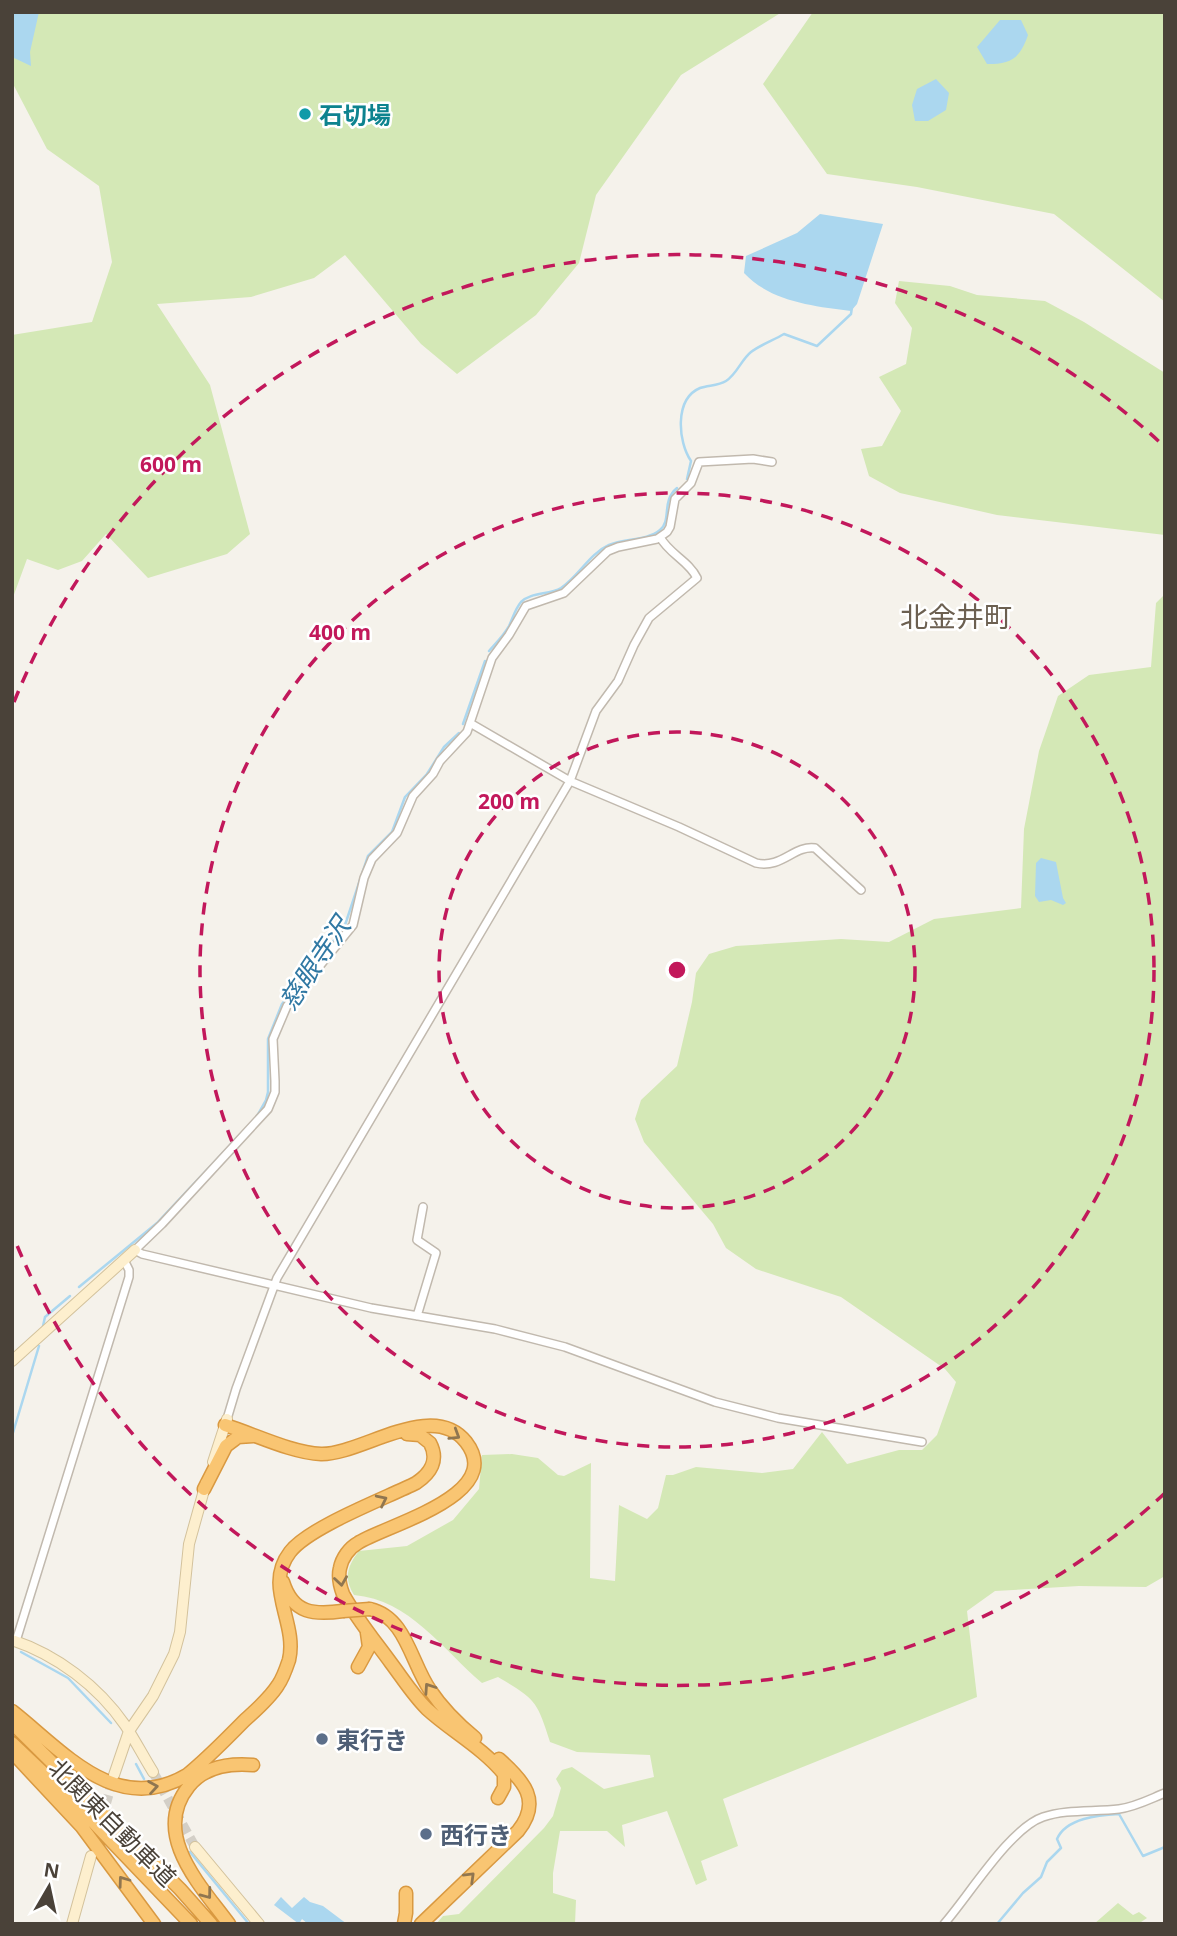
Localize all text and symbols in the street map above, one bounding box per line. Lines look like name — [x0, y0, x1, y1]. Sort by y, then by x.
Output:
place label: 石切場 — [319, 98, 391, 131]
marker: 石切場 — [297, 106, 313, 122]
text: 600 m — [140, 450, 202, 478]
district label: 北金井町 — [900, 597, 1012, 635]
text: 400 m — [309, 618, 371, 646]
text: 200 m — [478, 787, 540, 815]
water label: 慈眼寺沢 — [270, 907, 360, 1016]
centre of rings — [665, 958, 689, 982]
one-way arrow — [447, 1427, 460, 1440]
one-way arrow — [375, 1495, 387, 1509]
one-way arrow — [333, 1575, 348, 1587]
one-way arrow — [424, 1683, 437, 1696]
place label: 東行き — [336, 1723, 408, 1756]
marker: 東行き — [314, 1731, 330, 1747]
street label: 北関東自動車道 — [42, 1751, 184, 1893]
one-way arrow — [147, 1780, 159, 1795]
place label: 西行き — [440, 1818, 512, 1851]
marker: 西行き — [418, 1826, 434, 1842]
north arrow — [14, 1852, 84, 1922]
text: N — [42, 1856, 61, 1884]
one-way arrow — [462, 1872, 475, 1885]
one-way arrow — [119, 1876, 132, 1889]
one-way arrow — [199, 1886, 211, 1899]

